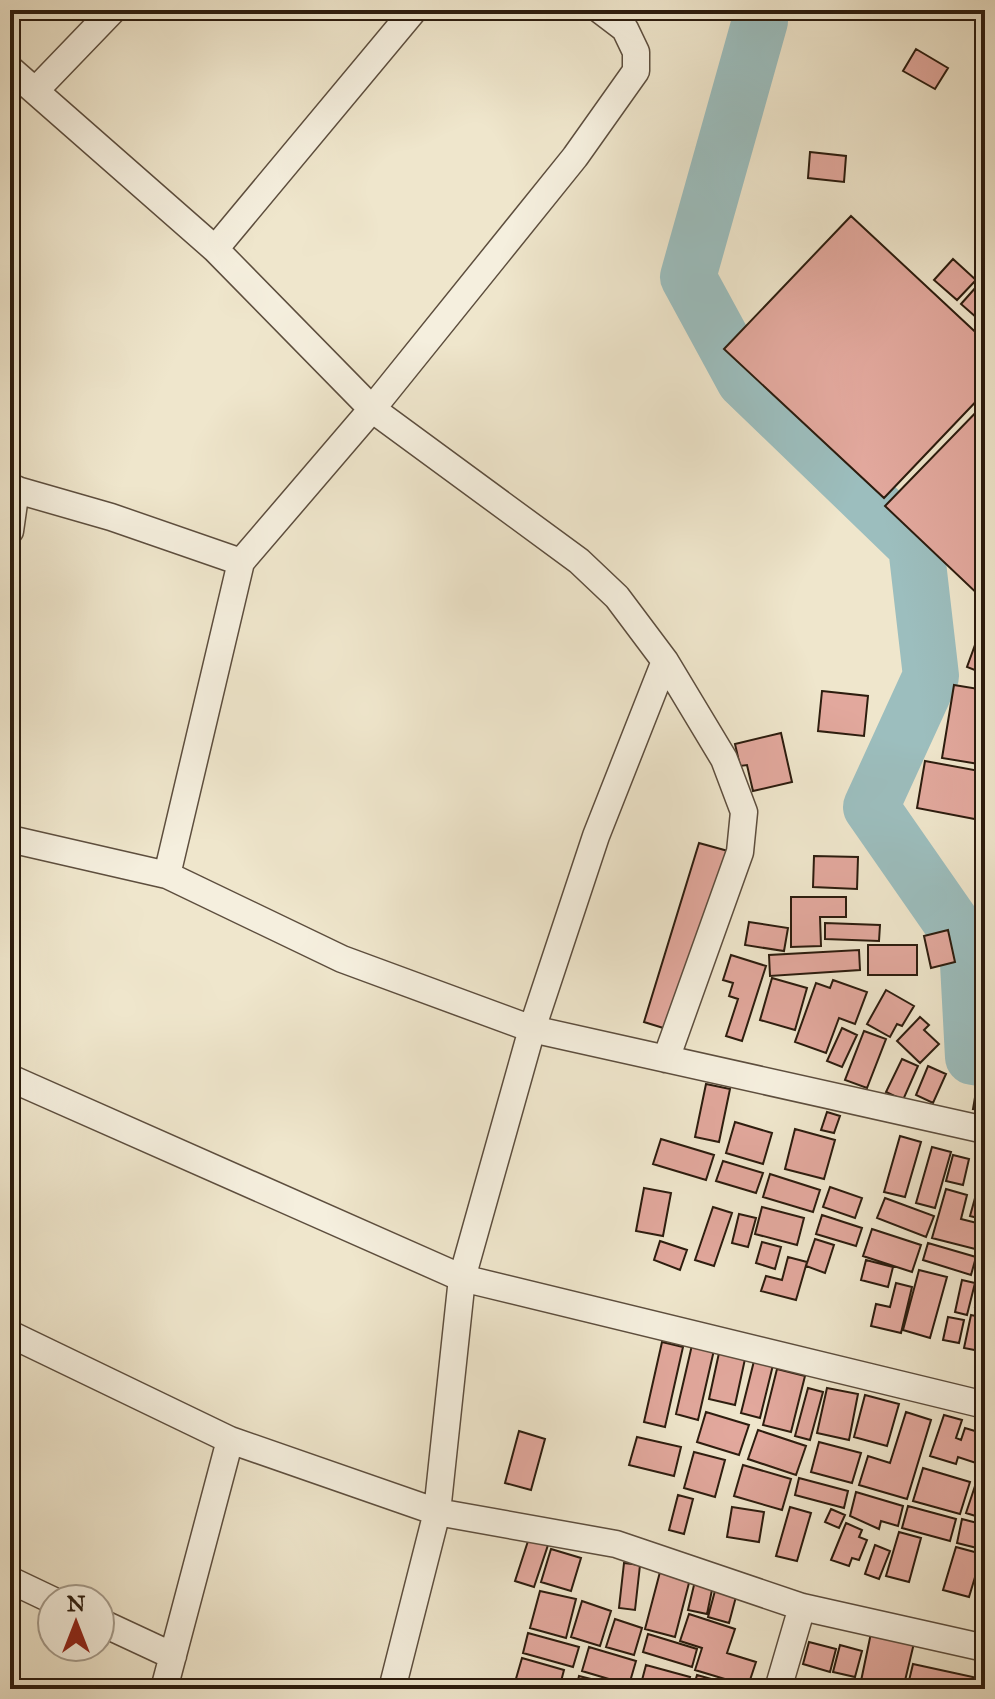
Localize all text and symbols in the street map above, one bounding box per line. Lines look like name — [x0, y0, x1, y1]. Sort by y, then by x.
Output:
north arrow — [36, 1583, 116, 1663]
text: N — [67, 1590, 86, 1617]

